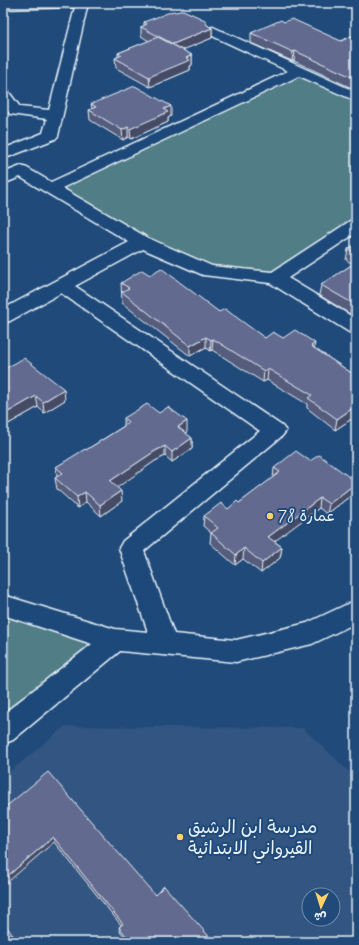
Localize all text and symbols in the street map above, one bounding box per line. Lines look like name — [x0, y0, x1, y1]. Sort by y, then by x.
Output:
place label: عمارة 78 — [278, 507, 336, 527]
marker: عمارة 78 — [265, 511, 275, 521]
place label: مدرسة ابن الرشيق القيرواني الابتدائية — [188, 816, 317, 864]
marker: مدرسة ابن الرشيق القيرواني الابتدائية — [175, 832, 185, 842]
north arrow — [301, 887, 341, 927]
text: ش — [314, 909, 327, 923]

